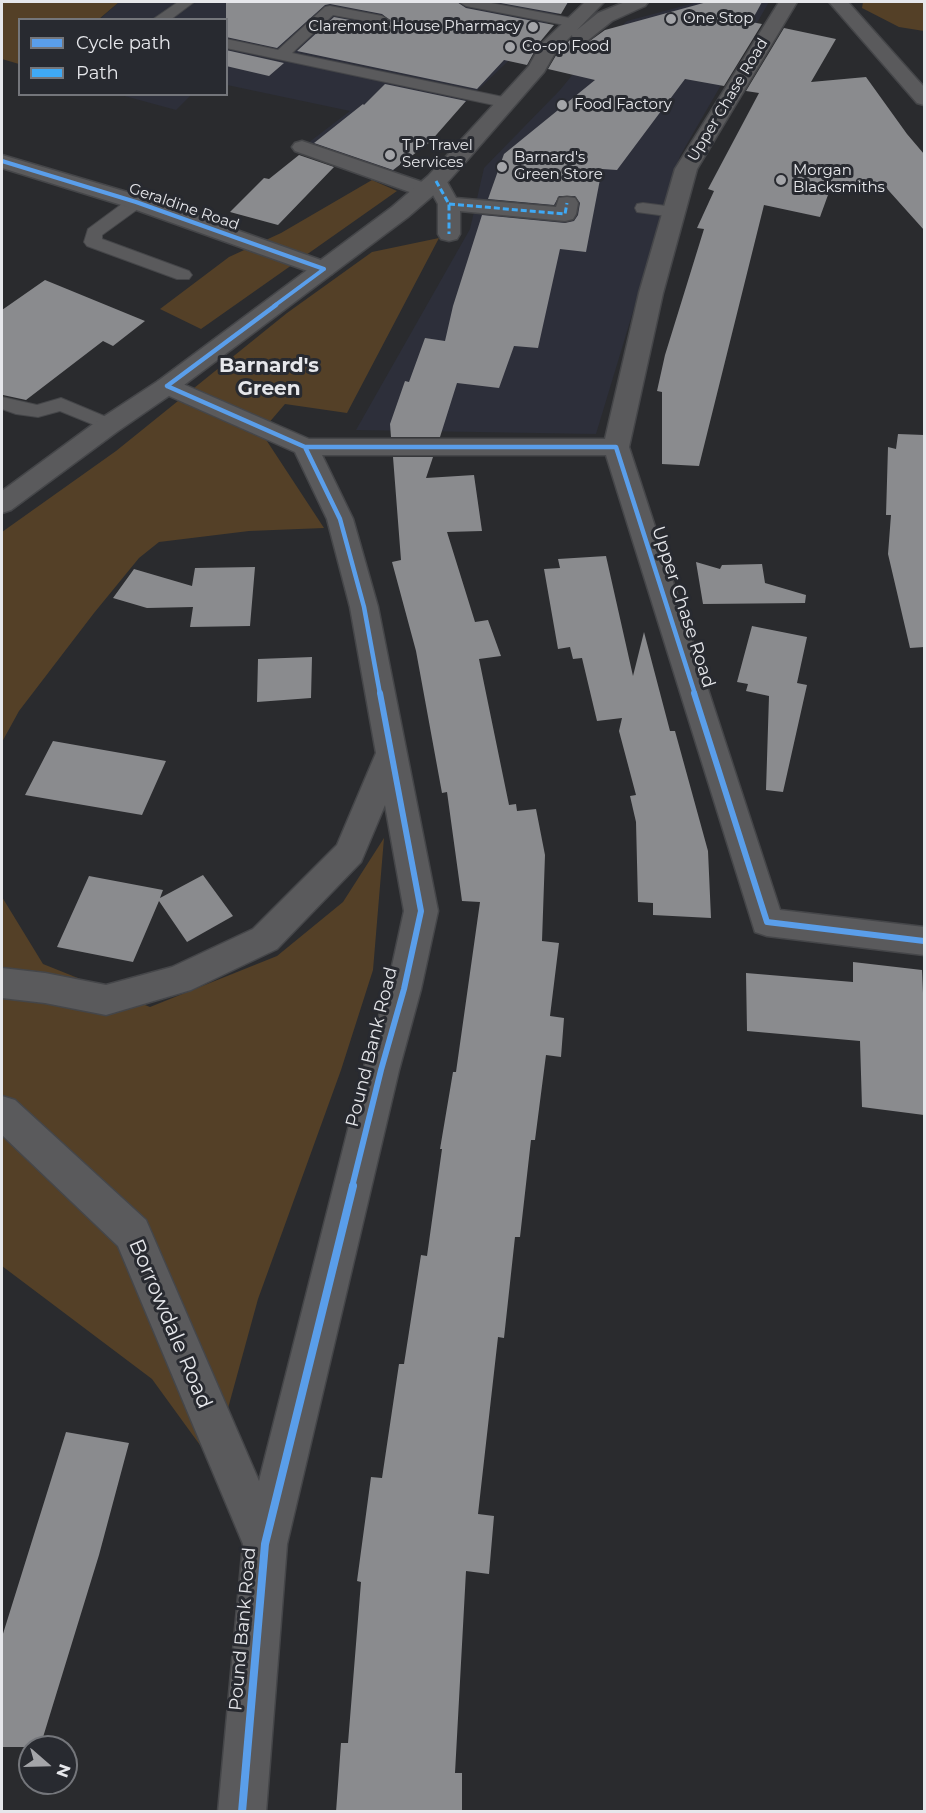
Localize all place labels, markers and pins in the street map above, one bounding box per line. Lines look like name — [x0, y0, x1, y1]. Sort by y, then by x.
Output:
place label: One Stop — [683, 10, 753, 28]
marker: One Stop — [664, 12, 678, 26]
place label: Claremont House Pharmacy — [308, 18, 521, 36]
marker: Claremont House Pharmacy — [526, 20, 540, 34]
place label: Co-op Food — [522, 38, 609, 56]
marker: Co-op Food — [503, 40, 517, 54]
place label: Food Factory — [574, 96, 672, 114]
marker: Food Factory — [555, 98, 569, 112]
place label: T P Travel Services — [402, 137, 473, 172]
marker: T P Travel Services — [383, 148, 397, 162]
place label: Barnard's Green Store — [514, 149, 603, 184]
marker: Barnard's Green Store — [495, 160, 509, 174]
place label: Morgan Blacksmiths — [793, 162, 885, 197]
marker: Morgan Blacksmiths — [774, 173, 788, 187]

